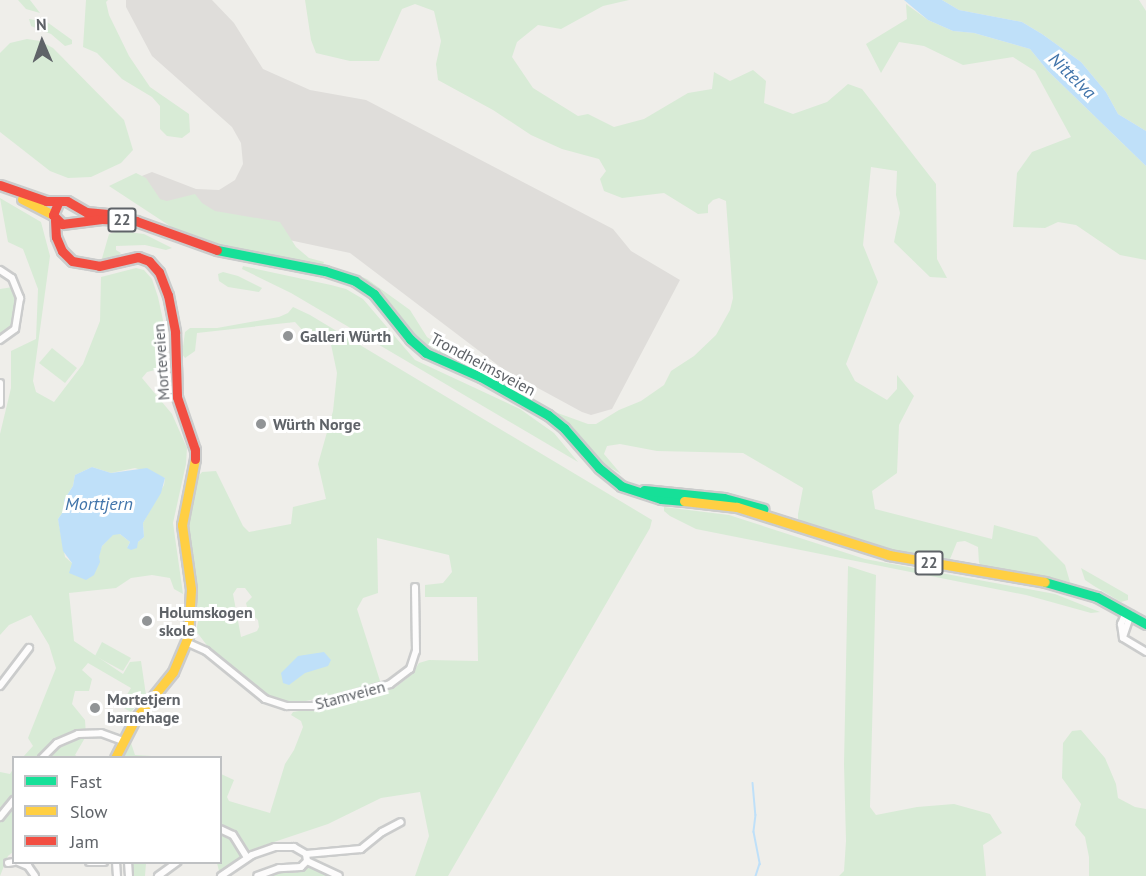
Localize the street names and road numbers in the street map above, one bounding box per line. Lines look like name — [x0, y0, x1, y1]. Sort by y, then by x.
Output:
road number: 22 — [107, 208, 137, 232]
street label: Morteveien — [149, 323, 173, 401]
street label: Trondheimsveien — [427, 328, 539, 400]
road number: 22 — [914, 551, 944, 575]
street label: Stamveien — [313, 676, 387, 714]

